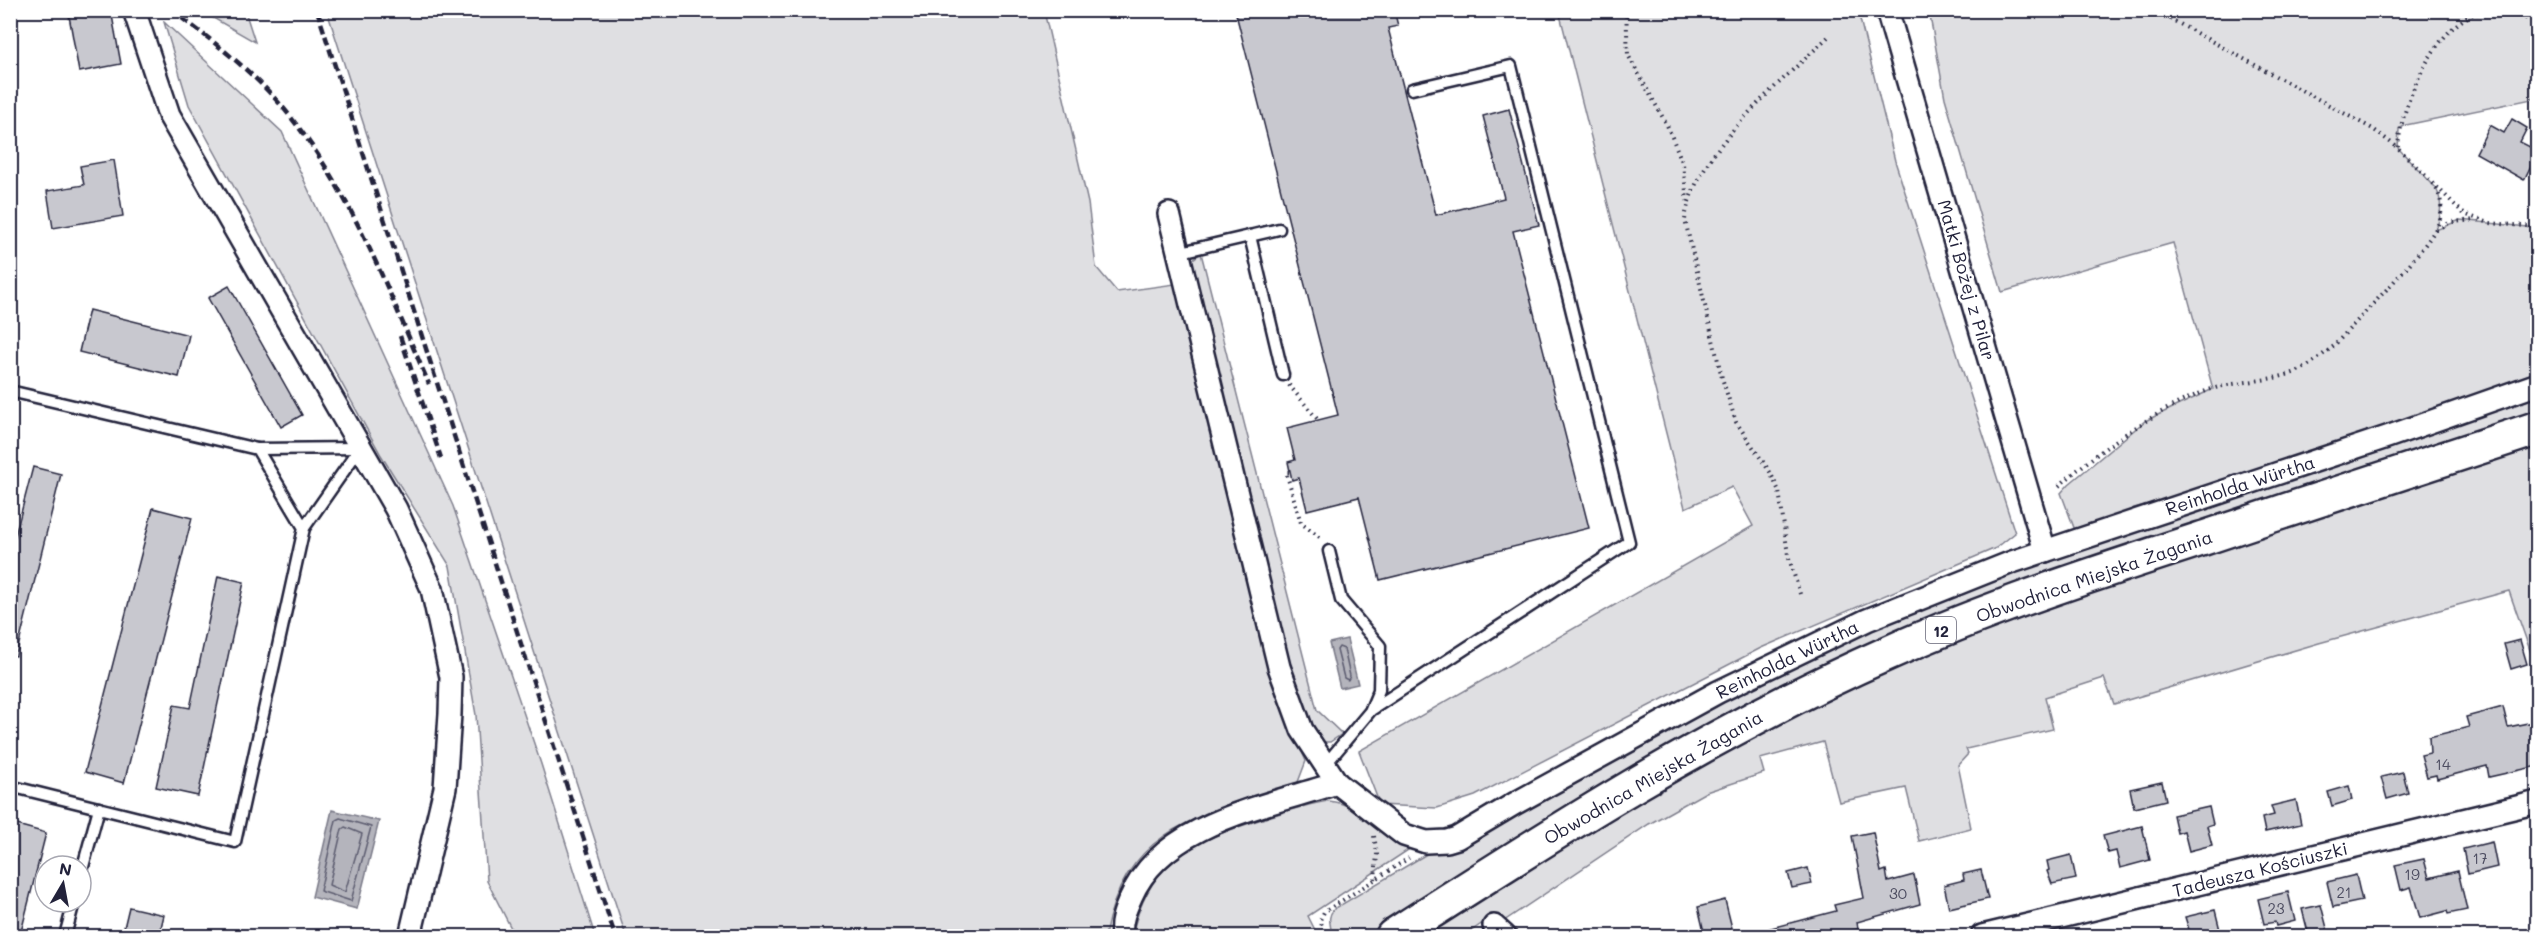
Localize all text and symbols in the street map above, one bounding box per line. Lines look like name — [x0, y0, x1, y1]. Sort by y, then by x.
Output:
street label: Matki Bożej z Pilar — [1933, 197, 2001, 363]
street label: Reinholda Würtha — [2162, 450, 2318, 520]
street label: Obwodnica Miejska Żagania — [1972, 524, 2216, 628]
street label: Reinholda Würtha — [1712, 614, 1862, 704]
road number: 12 — [1926, 617, 1956, 643]
street label: Obwodnica Miejska Żagania — [1539, 704, 1767, 850]
house number: 14 — [2435, 754, 2451, 774]
street label: Tadeusza Kościuszki — [2170, 836, 2350, 902]
house number: 17 — [2472, 848, 2488, 868]
north arrow — [33, 854, 93, 914]
text: N — [58, 857, 74, 880]
house number: 19 — [2404, 864, 2420, 884]
house number: 21 — [2336, 882, 2352, 902]
house number: 30 — [1889, 883, 1907, 903]
house number: 23 — [2267, 898, 2285, 918]

